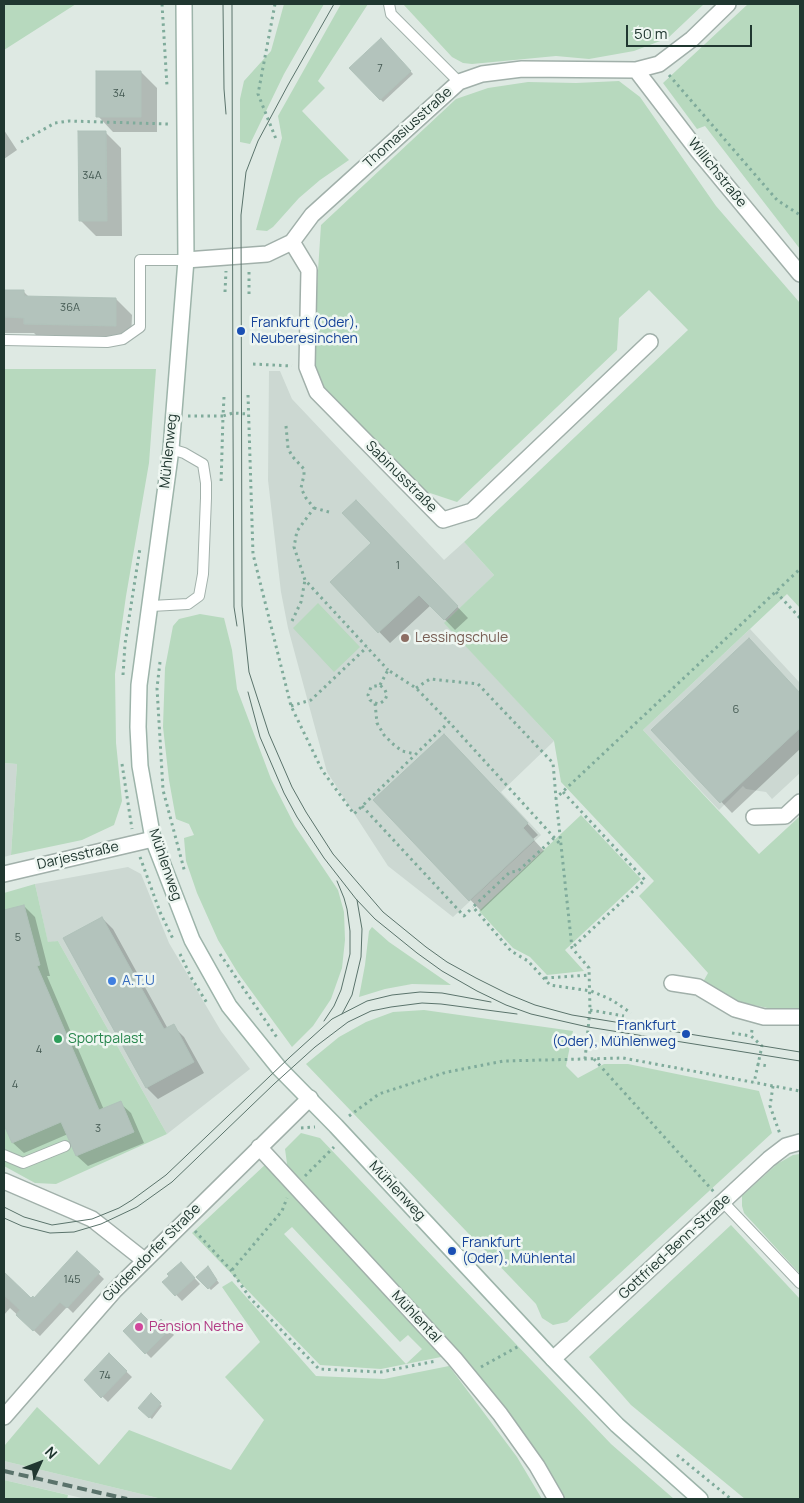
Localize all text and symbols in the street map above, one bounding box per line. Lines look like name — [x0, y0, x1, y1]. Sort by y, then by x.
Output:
scale bar — [629, 15, 755, 47]
text: 50 m — [634, 23, 668, 44]
house number: 7 — [377, 62, 383, 76]
street label: Thomasiusstraße — [360, 84, 456, 172]
house number: 34 — [113, 87, 125, 101]
street label: Willichstraße — [684, 135, 750, 211]
house number: 34A — [82, 169, 102, 183]
house number: 36A — [60, 301, 80, 315]
place label: Frankfurt (Oder), Neuberesinchen — [251, 315, 359, 348]
marker: Frankfurt (Oder), Neuberesinchen — [235, 325, 247, 337]
street label: Mühlenweg — [157, 413, 181, 489]
street label: Sabinusstraße — [362, 438, 440, 516]
house number: 1 — [396, 559, 400, 573]
place label: Lessingschule — [415, 630, 508, 646]
marker: Lessingschule — [399, 632, 411, 644]
house number: 6 — [733, 703, 739, 717]
street label: Mühlenweg — [145, 827, 185, 903]
street label: Darjesstraße — [36, 838, 120, 874]
house number: 5 — [15, 931, 21, 945]
place label: A.T.U — [122, 973, 155, 989]
marker: A.T.U — [106, 975, 118, 987]
place label: Frankfurt (Oder), Mühlenweg — [552, 1018, 676, 1050]
marker: Frankfurt (Oder), Mühlenweg — [680, 1028, 692, 1040]
place label: Sportpalast — [68, 1031, 144, 1047]
marker: Sportpalast — [52, 1033, 64, 1045]
house number: 4 — [36, 1043, 42, 1057]
house number: 4 — [12, 1078, 18, 1092]
house number: 3 — [95, 1122, 101, 1136]
street label: Mühlenweg — [365, 1158, 429, 1224]
street label: Gottfried-Benn-Straße — [616, 1191, 734, 1303]
street label: Güldendorfer Straße — [100, 1201, 204, 1305]
place label: Frankfurt (Oder), Mühlental — [462, 1235, 576, 1268]
marker: Frankfurt (Oder), Mühlental — [446, 1245, 458, 1257]
house number: 145 — [63, 1273, 81, 1287]
street label: Mühlental — [388, 1288, 444, 1346]
place label: Pension Nethe — [149, 1319, 244, 1335]
marker: Pension Nethe — [133, 1321, 145, 1333]
house number: 74 — [99, 1369, 111, 1383]
north arrow — [15, 1438, 65, 1488]
text: N — [41, 1442, 62, 1463]

